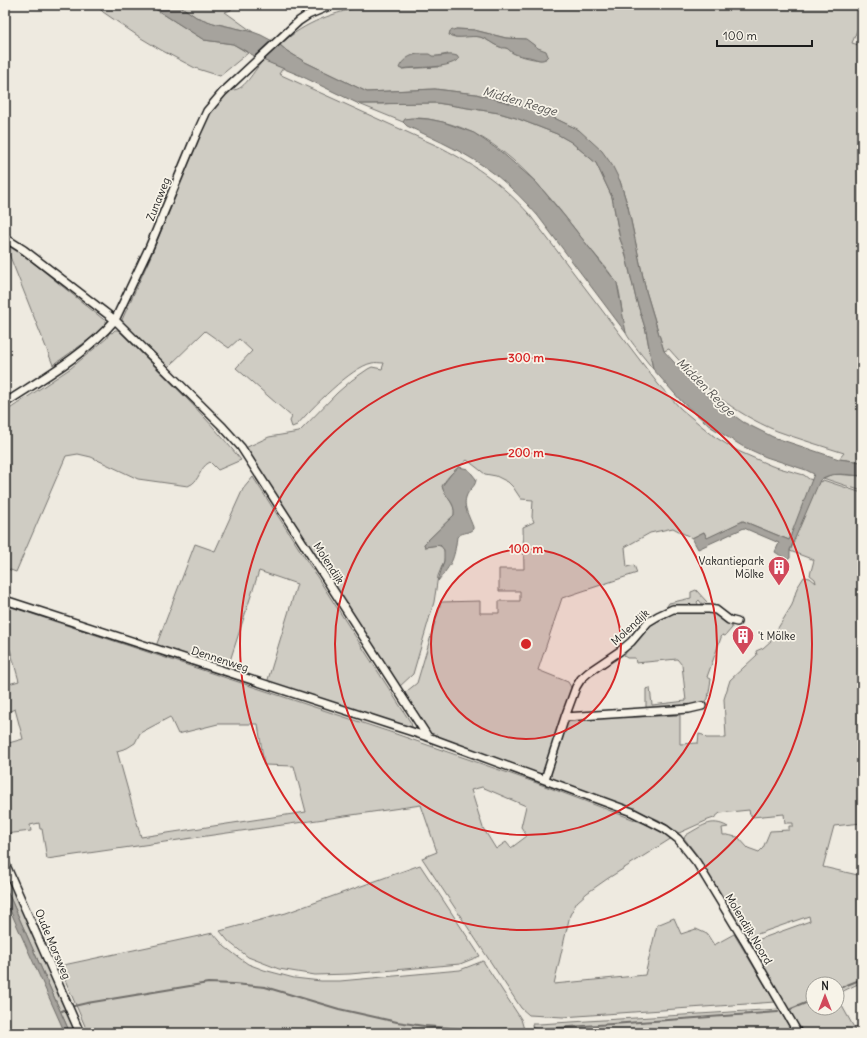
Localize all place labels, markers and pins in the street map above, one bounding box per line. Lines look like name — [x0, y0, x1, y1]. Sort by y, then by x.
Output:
place label: Vakantiepark Mölke — [698, 554, 764, 581]
building icon: Vakantiepark Mölke — [766, 554, 792, 587]
building icon: 't Mölke — [730, 623, 756, 656]
place label: 't Mölke — [758, 629, 795, 643]
centre of rings — [519, 637, 533, 651]

